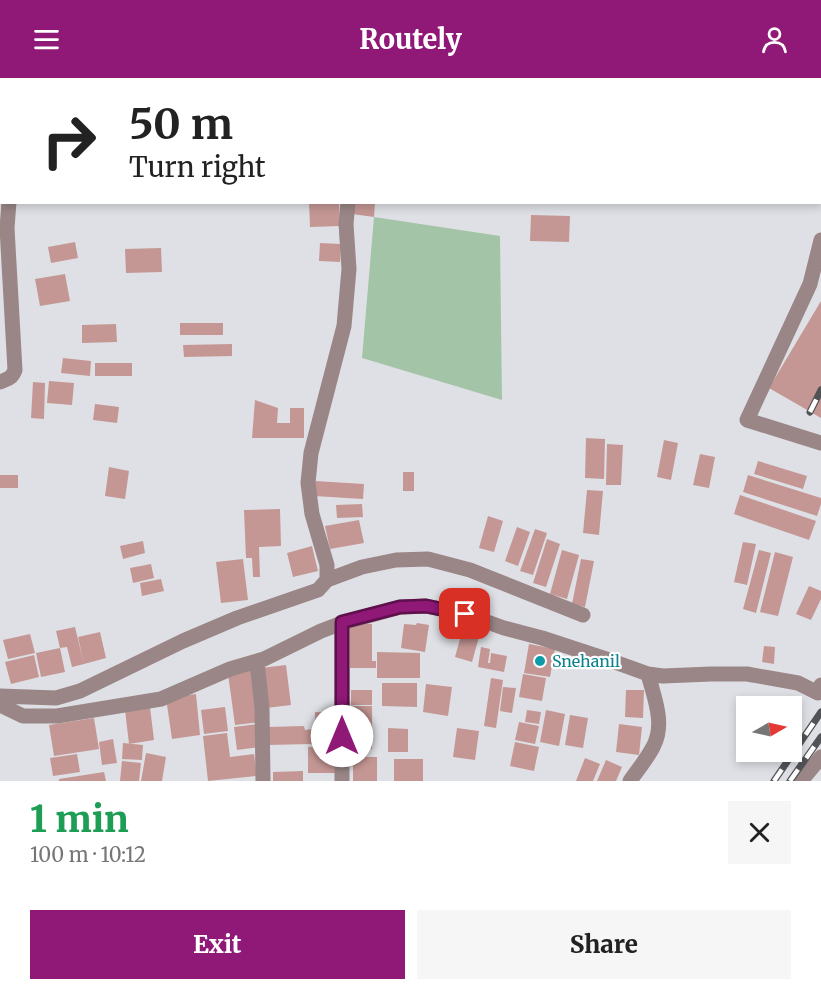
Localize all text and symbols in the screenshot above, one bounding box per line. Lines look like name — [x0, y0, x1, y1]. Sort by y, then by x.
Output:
text: Routely — [359, 22, 462, 56]
icon: menu — [30, 23, 63, 56]
icon: person — [758, 23, 791, 56]
text: 50 m — [129, 98, 233, 150]
icon: right — [30, 102, 108, 180]
text: Turn right — [129, 150, 266, 184]
pin — [439, 588, 490, 639]
icon: arrive — [448, 597, 481, 630]
place label: Snehanil — [552, 651, 620, 671]
marker: Snehanil — [533, 654, 547, 668]
north arrow — [736, 696, 802, 762]
map controls — [736, 696, 802, 762]
position arrow — [310, 704, 374, 768]
text: 1 min — [30, 797, 129, 842]
button: close — [728, 801, 791, 864]
text: 100 m · 10:12 — [30, 842, 146, 867]
button: Exit — [30, 910, 405, 979]
button: Share — [417, 910, 791, 979]

